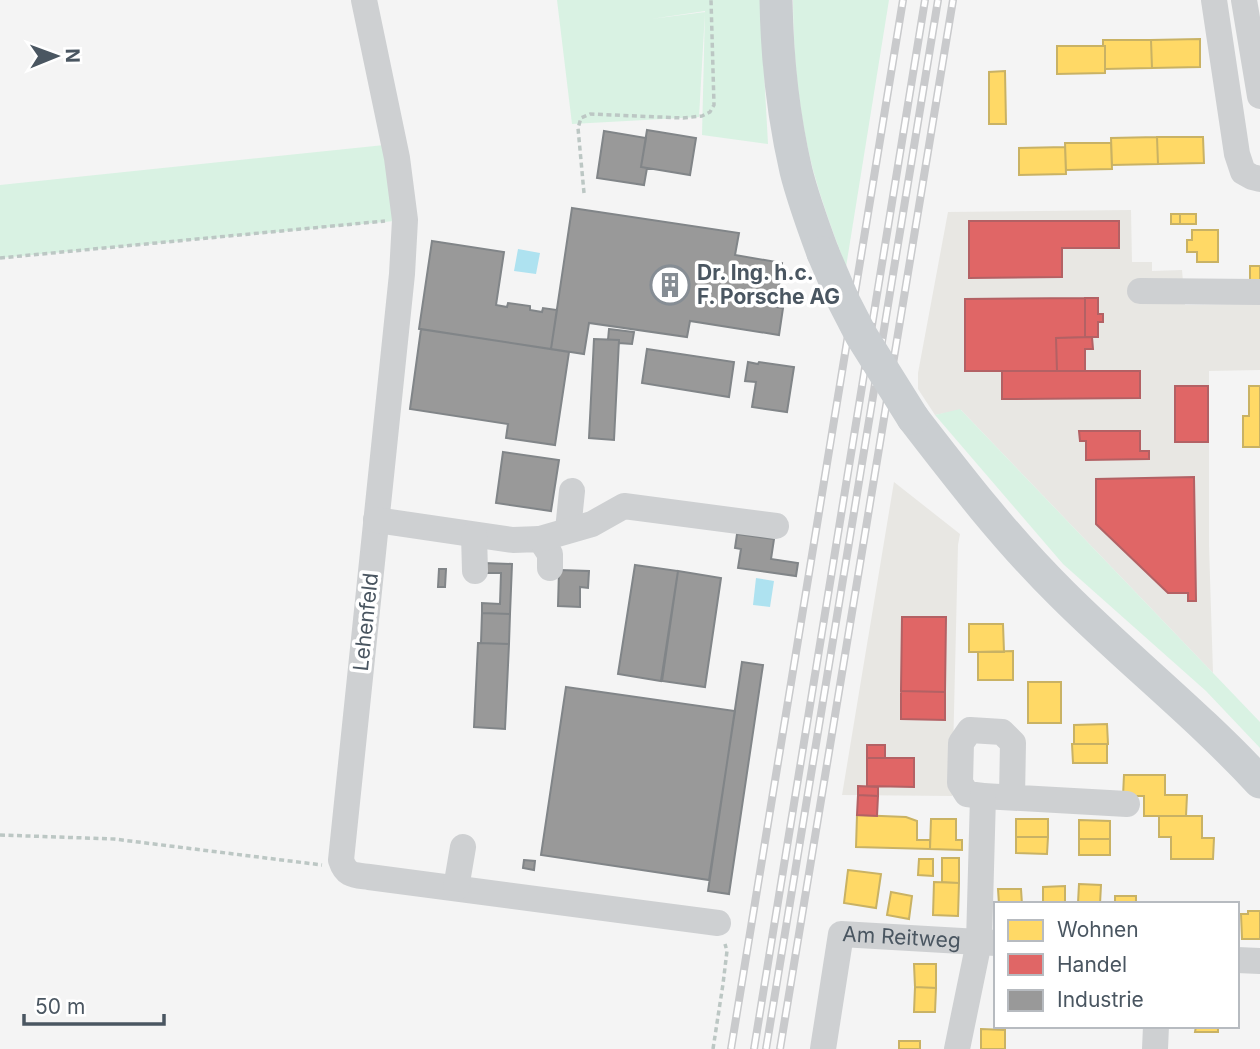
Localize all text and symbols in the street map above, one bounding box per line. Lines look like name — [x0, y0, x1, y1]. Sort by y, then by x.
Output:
north arrow — [21, 21, 91, 91]
text: N — [61, 48, 84, 63]
place label: Dr. Ing. h.c. F. Porsche AG — [697, 260, 840, 309]
building icon: Dr. Ing. h.c. F. Porsche AG — [649, 264, 691, 306]
street label: Lehenfeld — [348, 572, 383, 672]
legend — [994, 902, 1239, 1028]
text: Wohnen — [1057, 917, 1139, 942]
street label: Am Reitweg — [842, 921, 961, 953]
text: Handel — [1057, 952, 1127, 977]
scale bar — [24, 982, 164, 1026]
text: Industrie — [1057, 987, 1144, 1012]
text: 50 m — [35, 994, 85, 1019]

